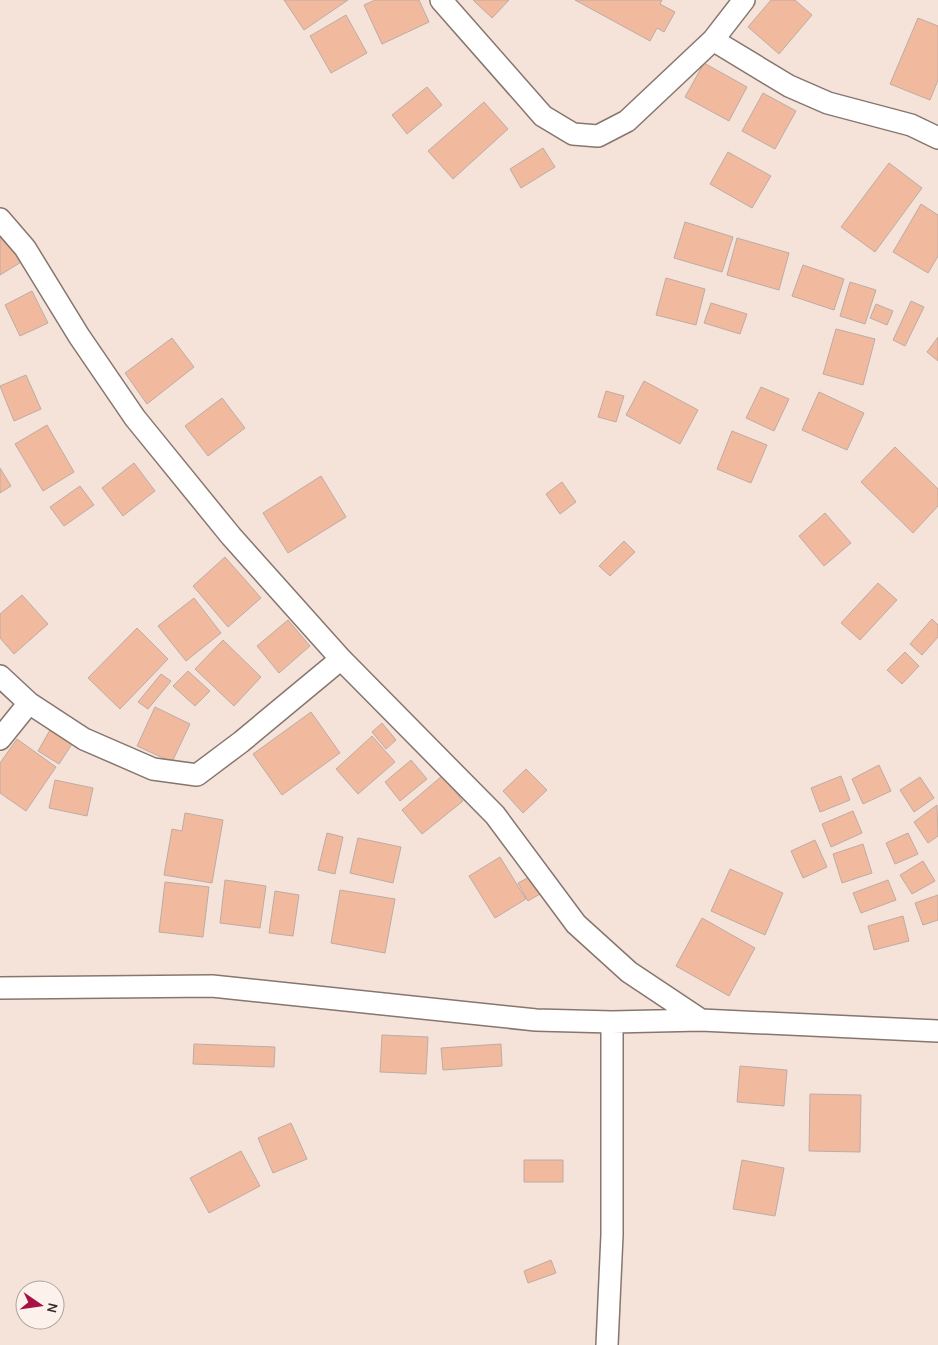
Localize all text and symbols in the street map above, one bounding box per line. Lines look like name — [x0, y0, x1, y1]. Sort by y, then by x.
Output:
north arrow — [15, 1280, 65, 1330]
text: N — [43, 1301, 62, 1315]

